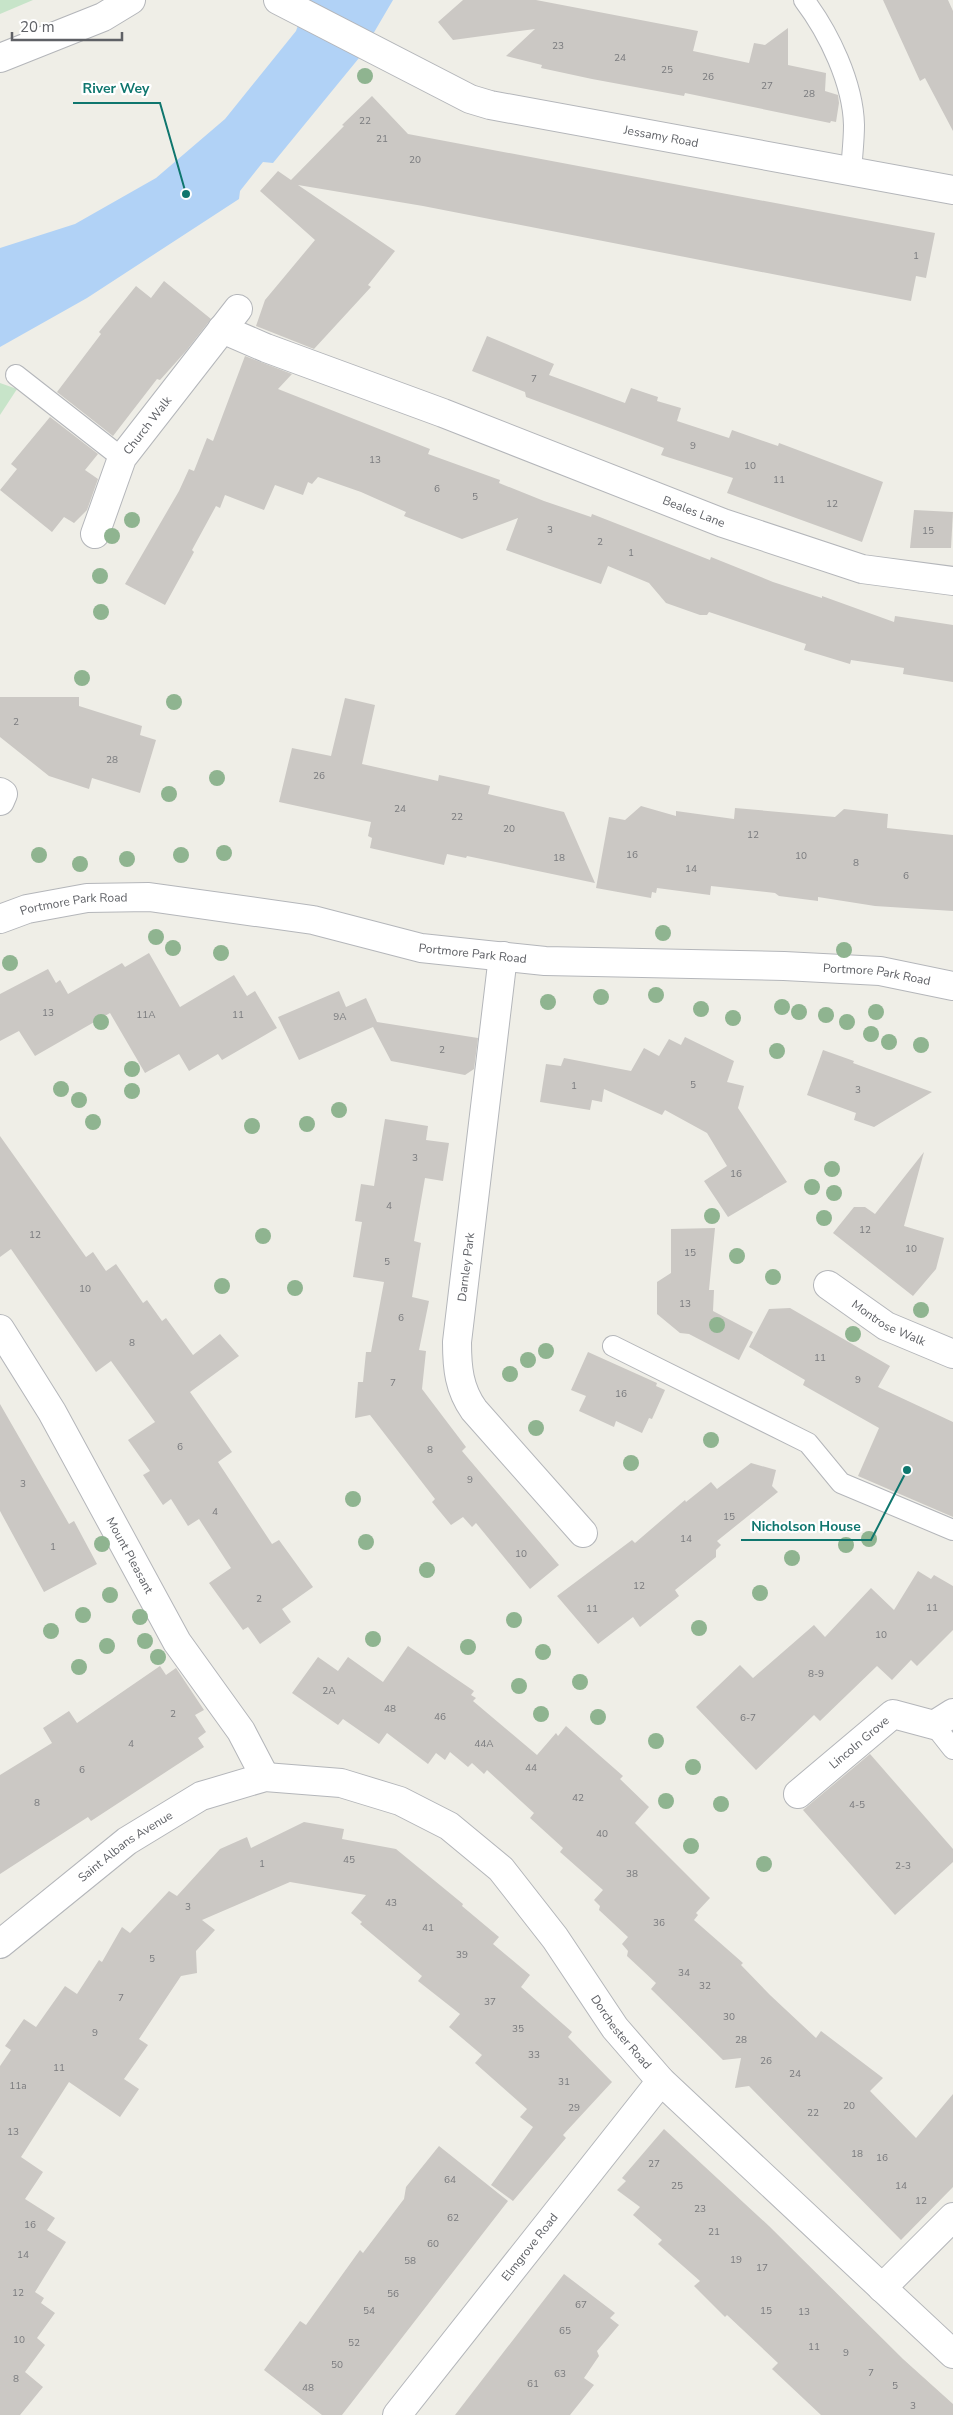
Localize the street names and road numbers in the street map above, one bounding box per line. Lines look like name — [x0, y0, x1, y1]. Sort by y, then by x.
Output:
street label: Jessamy Road — [622, 122, 700, 151]
street label: Church Walk — [120, 392, 176, 458]
street label: Beales Lane — [660, 492, 727, 531]
street label: Portmore Park Road — [18, 889, 128, 919]
street label: Portmore Park Road — [418, 940, 528, 967]
street label: Portmore Park Road — [823, 960, 932, 989]
street label: Darnley Park — [454, 1231, 478, 1302]
street label: Montrose Walk — [848, 1296, 929, 1350]
street label: Mount Pleasant — [103, 1514, 158, 1597]
street label: Lincoln Grove — [826, 1713, 893, 1772]
street label: Saint Albans Avenue — [75, 1807, 176, 1886]
street label: Dorchester Road — [587, 1992, 655, 2073]
street label: Elmgrove Road — [498, 2210, 561, 2284]

